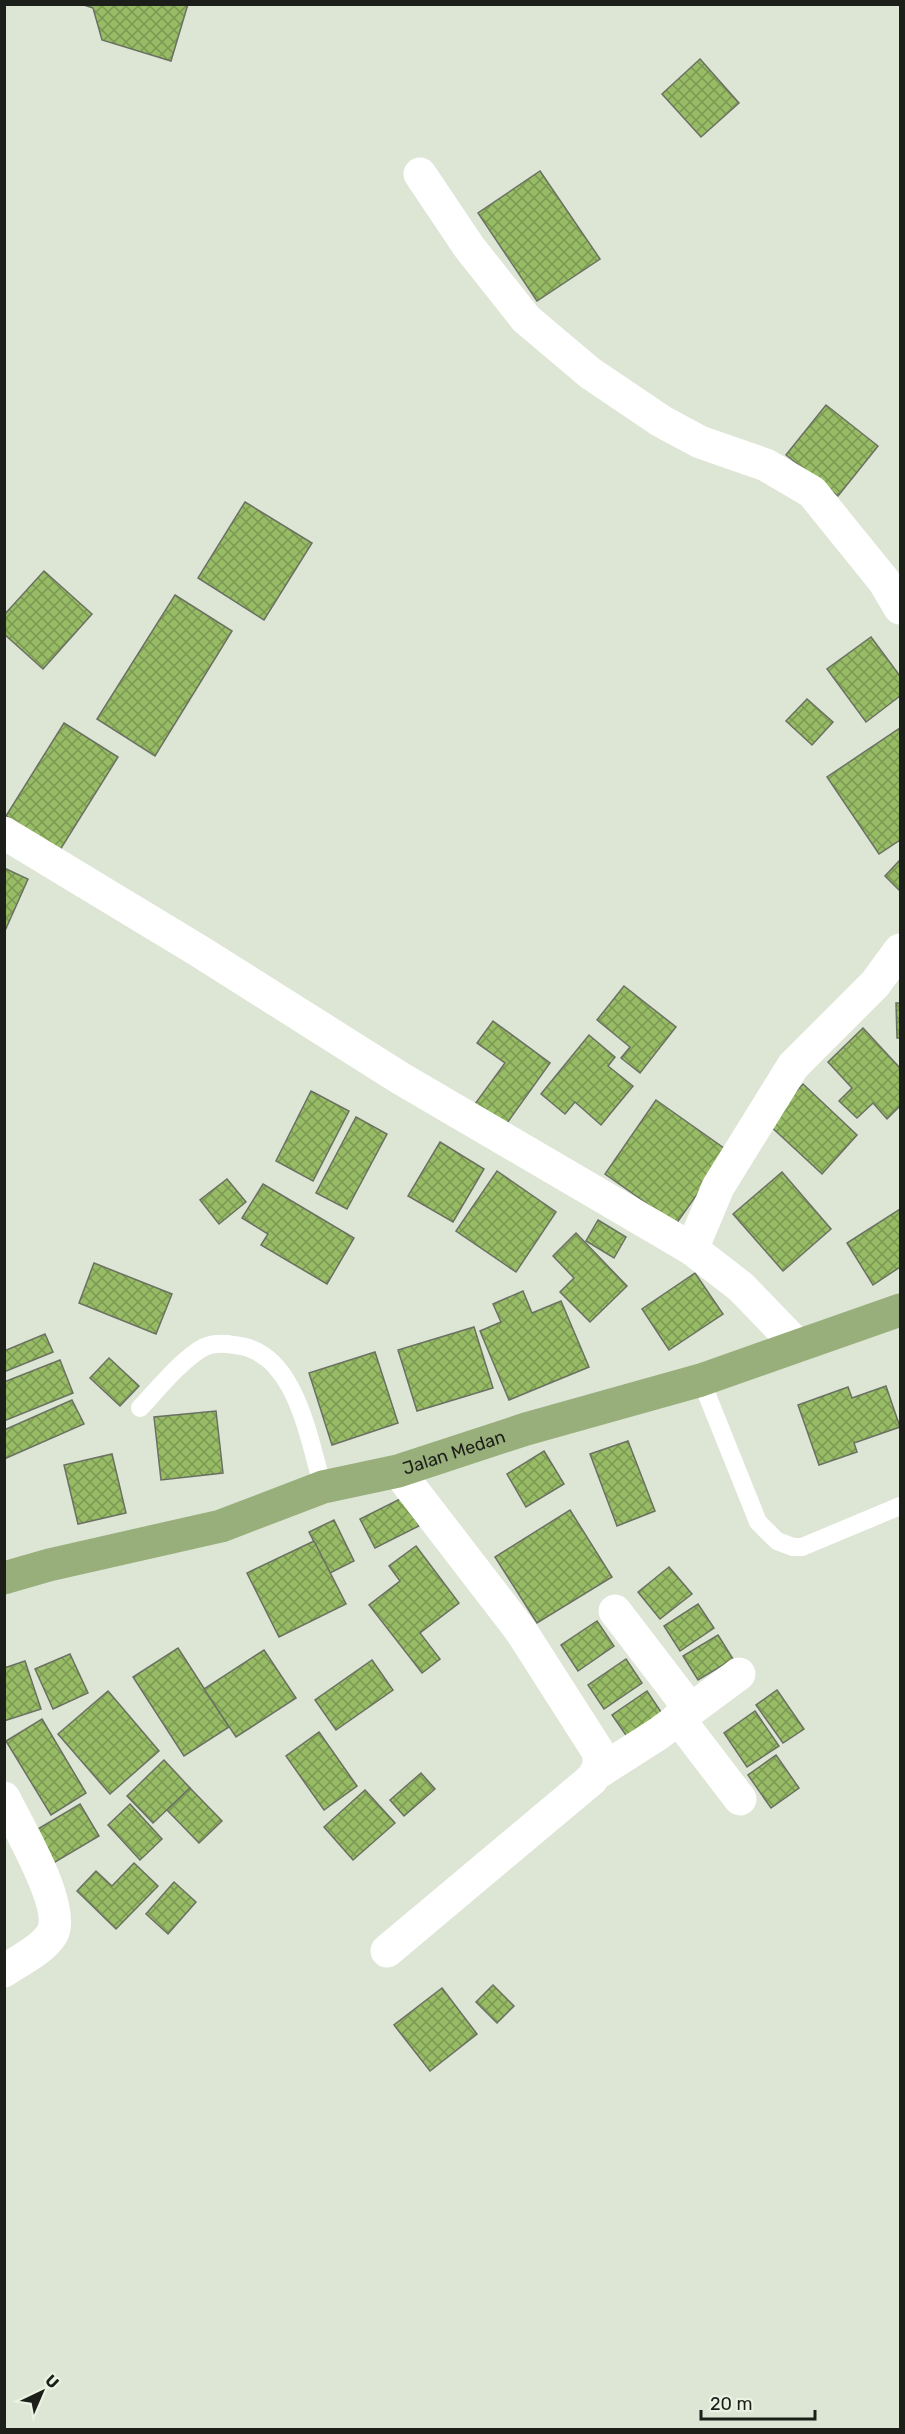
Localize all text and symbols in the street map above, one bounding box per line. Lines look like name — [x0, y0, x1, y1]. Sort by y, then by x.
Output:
street label: Jalan Medan — [400, 1426, 508, 1480]
north arrow — [12, 2362, 72, 2422]
text: U — [41, 2371, 63, 2392]
scale bar — [701, 2383, 815, 2421]
text: 20 m — [710, 2393, 752, 2415]

